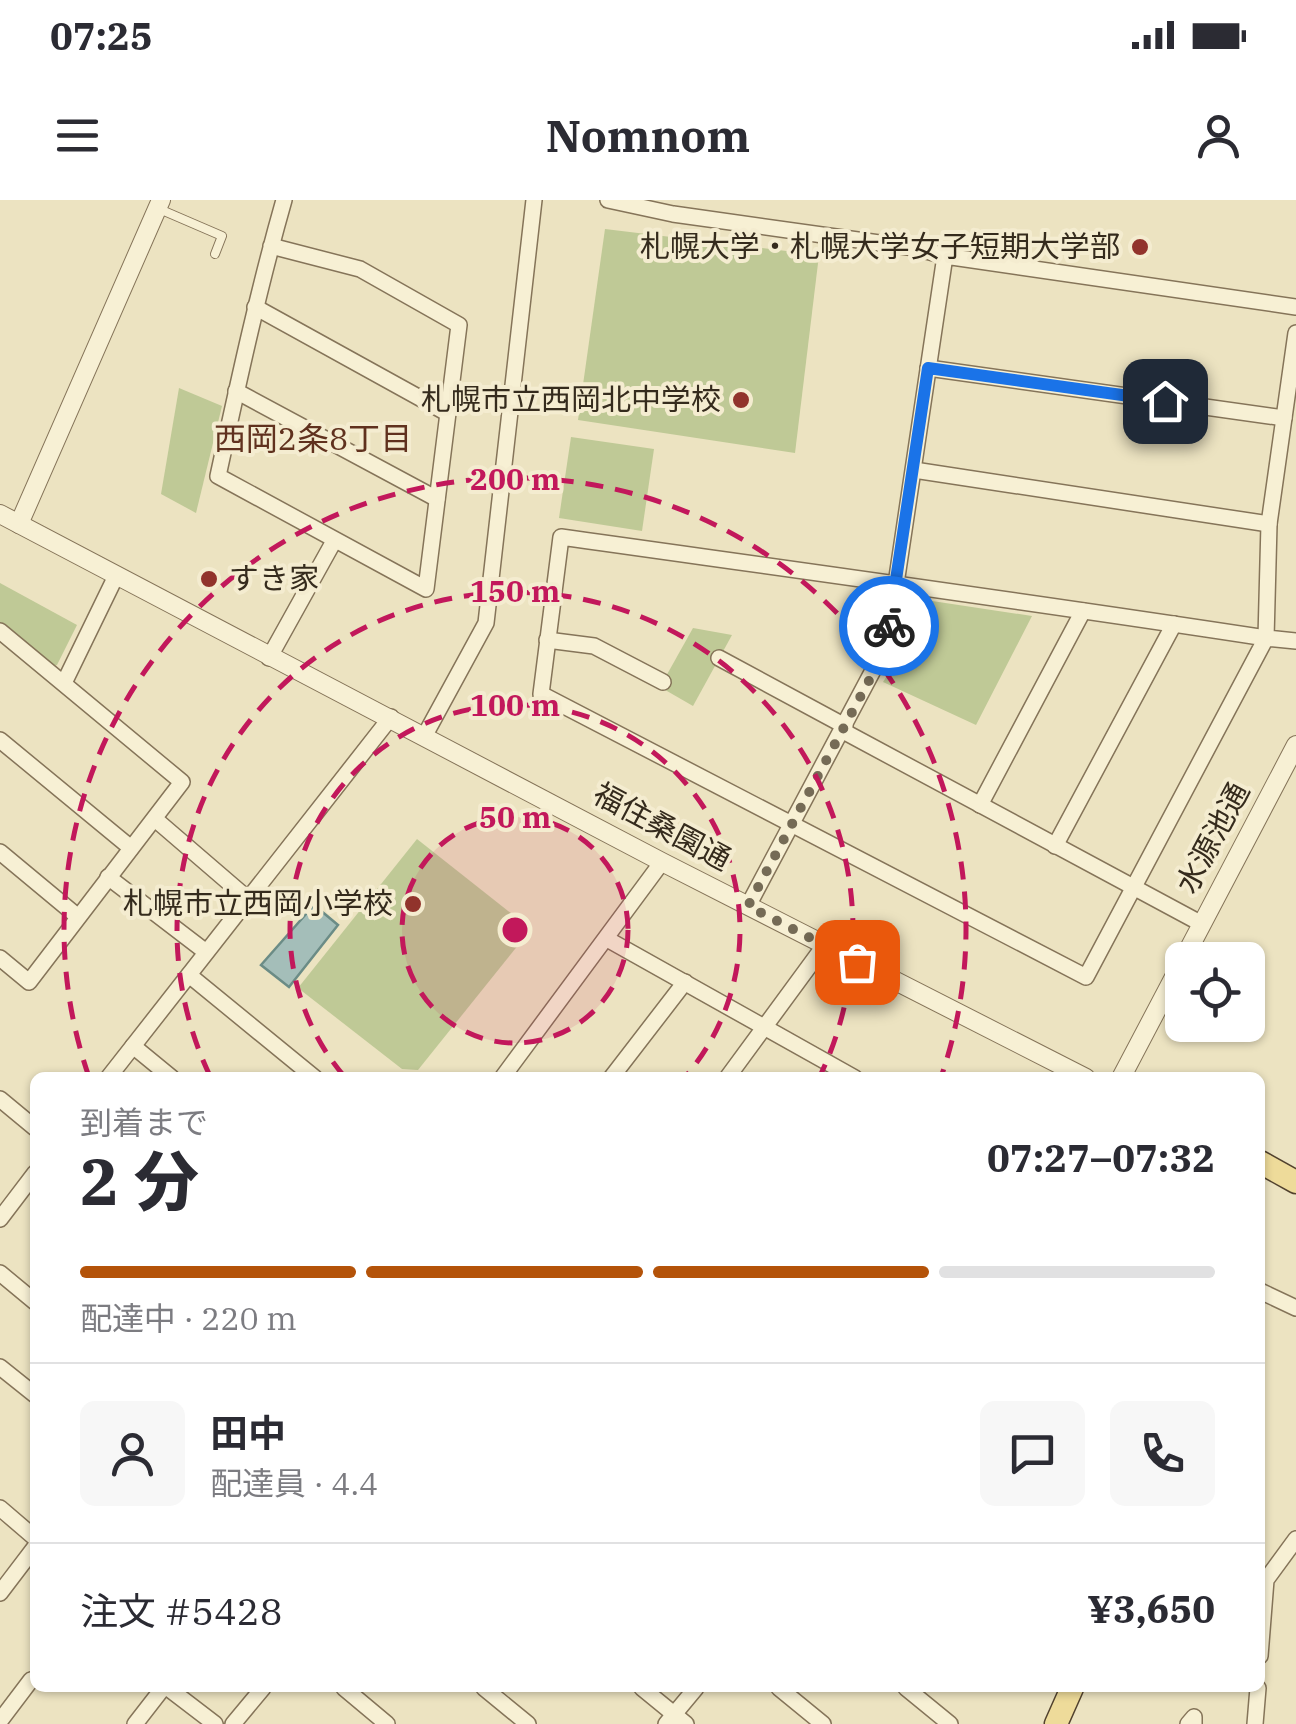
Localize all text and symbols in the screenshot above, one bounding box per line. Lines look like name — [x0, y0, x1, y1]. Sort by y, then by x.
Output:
text: 07:25 — [50, 11, 153, 60]
text: Nomnom — [546, 106, 750, 164]
icon: menu — [50, 108, 105, 163]
icon: person — [1191, 108, 1246, 163]
place label: 札幌大学・札幌大学女子短期大学部 — [640, 226, 1120, 265]
marker: 札幌大学・札幌大学女子短期大学部 — [1129, 236, 1151, 258]
pin — [1123, 359, 1208, 444]
icon: home — [1138, 374, 1193, 429]
place label: 札幌市立西岡北中学校 — [421, 379, 721, 418]
marker: 札幌市立西岡北中学校 — [730, 389, 752, 411]
district label: 西岡2条8丁目 — [214, 417, 412, 459]
text: 200 m — [470, 459, 560, 498]
place label: すき家 — [229, 558, 319, 597]
marker: すき家 — [198, 568, 220, 590]
text: 150 m — [470, 571, 560, 610]
courier — [839, 576, 939, 676]
icon: bike — [862, 599, 917, 654]
text: 100 m — [470, 685, 560, 724]
street label: 福住桑園通 — [587, 773, 738, 878]
street label: 水源池通 — [1166, 775, 1257, 899]
text: 50 m — [479, 797, 551, 836]
place label: 札幌市立西岡小学校 — [123, 883, 393, 922]
marker: 札幌市立西岡小学校 — [402, 893, 424, 915]
centre of rings — [497, 912, 533, 948]
pin — [815, 920, 900, 1005]
icon: bag — [830, 935, 885, 990]
map controls — [1165, 942, 1265, 1042]
button: locate — [1165, 942, 1265, 1042]
text: 到着まで — [80, 1101, 208, 1143]
text: 07:27–07:32 — [987, 1133, 1215, 1182]
text: 2 分 — [80, 1138, 199, 1223]
text: 配達中 · 220 m — [80, 1297, 297, 1339]
button: person — [80, 1401, 185, 1506]
button: chat — [980, 1401, 1085, 1506]
button: phone — [1110, 1401, 1215, 1506]
text: 田中 — [210, 1408, 286, 1457]
text: 配達員 · 4.4 — [210, 1462, 378, 1504]
text: ¥3,650 — [1087, 1584, 1215, 1633]
text: 注文 #5428 — [80, 1586, 282, 1635]

